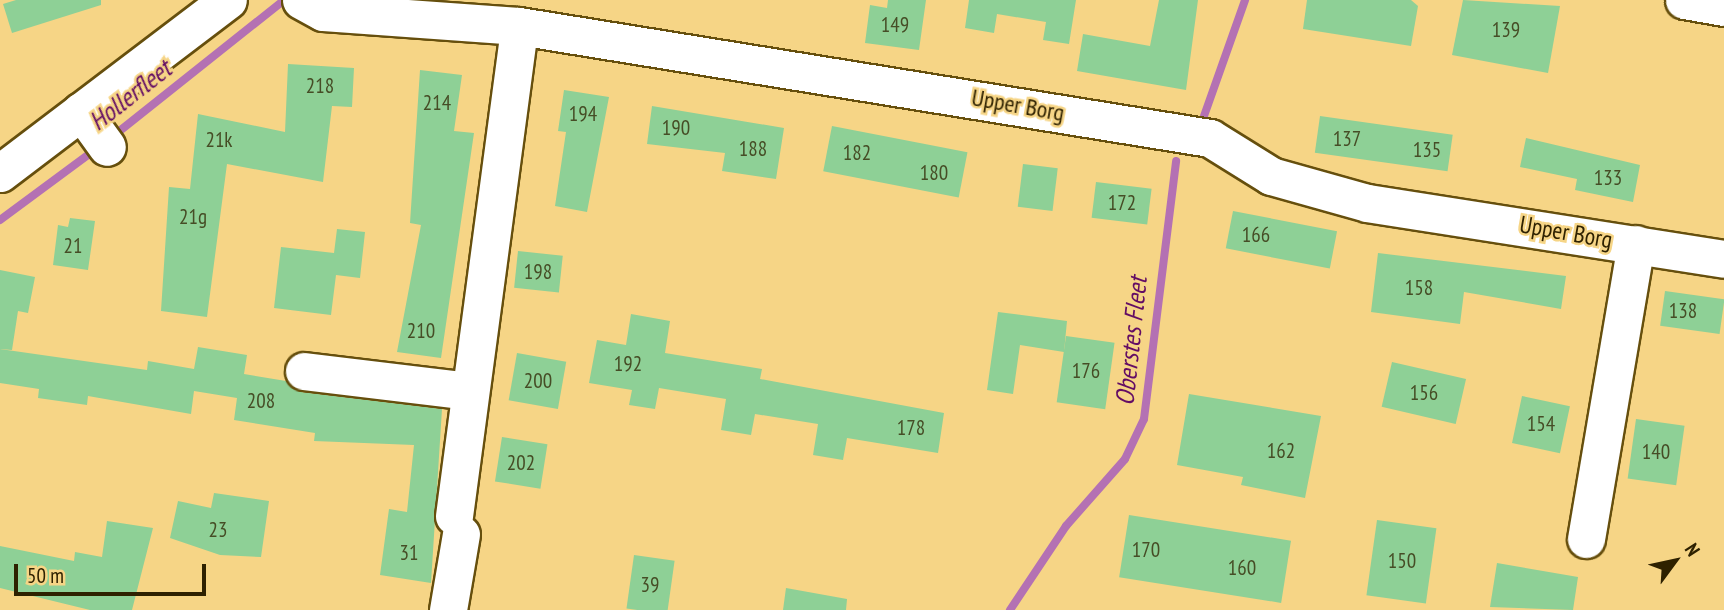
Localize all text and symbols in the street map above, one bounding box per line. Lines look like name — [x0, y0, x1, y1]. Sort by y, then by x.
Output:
house number: 149 — [881, 12, 909, 38]
house number: 139 — [1492, 17, 1520, 43]
water label: Hollerfleet — [83, 53, 177, 137]
house number: 218 — [306, 73, 334, 99]
street label: Upper Borg — [969, 83, 1067, 127]
house number: 214 — [423, 90, 451, 116]
house number: 194 — [569, 101, 597, 127]
house number: 190 — [662, 115, 690, 141]
house number: 137 — [1333, 126, 1361, 152]
house number: 21k — [205, 127, 233, 153]
house number: 188 — [739, 136, 767, 162]
house number: 135 — [1413, 137, 1441, 163]
house number: 182 — [843, 140, 871, 166]
house number: 180 — [920, 160, 948, 186]
house number: 133 — [1594, 165, 1622, 191]
house number: 172 — [1108, 190, 1136, 216]
house number: 21g — [179, 204, 207, 230]
street label: Upper Borg — [1517, 210, 1615, 254]
house number: 166 — [1242, 222, 1270, 248]
house number: 21 — [64, 233, 82, 259]
house number: 198 — [524, 259, 552, 285]
water label: Oberstes Fleet — [1109, 275, 1153, 407]
house number: 158 — [1405, 275, 1433, 301]
house number: 138 — [1669, 298, 1697, 324]
house number: 210 — [407, 318, 435, 344]
house number: 192 — [614, 351, 642, 377]
house number: 176 — [1072, 358, 1100, 384]
house number: 200 — [524, 368, 552, 394]
house number: 156 — [1410, 380, 1438, 406]
house number: 208 — [247, 388, 275, 414]
house number: 154 — [1527, 411, 1555, 437]
house number: 178 — [897, 415, 925, 441]
house number: 162 — [1267, 438, 1295, 464]
house number: 140 — [1642, 439, 1670, 465]
house number: 202 — [507, 450, 535, 476]
house number: 23 — [209, 517, 227, 543]
north arrow — [1640, 526, 1710, 596]
house number: 170 — [1132, 537, 1160, 563]
text: N — [1680, 539, 1705, 560]
house number: 31 — [400, 540, 418, 566]
house number: 150 — [1388, 548, 1416, 574]
scale bar — [18, 550, 210, 594]
house number: 160 — [1228, 555, 1256, 581]
text: 50 m — [27, 562, 64, 589]
house number: 39 — [641, 572, 659, 598]

